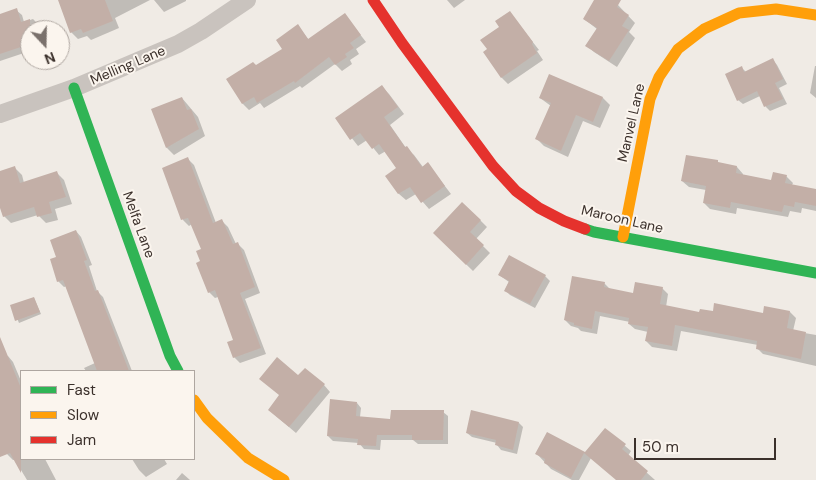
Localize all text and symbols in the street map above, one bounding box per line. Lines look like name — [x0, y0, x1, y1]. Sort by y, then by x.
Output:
north arrow — [20, 20, 70, 70]
street label: Melling Lane — [88, 43, 168, 89]
text: N — [42, 48, 58, 68]
street label: Manvel Lane — [615, 82, 649, 164]
street label: Melfa Lane — [118, 189, 158, 261]
street label: Maroon Lane — [579, 202, 665, 238]
legend — [20, 370, 195, 460]
text: Fast — [67, 380, 96, 400]
text: Slow — [67, 405, 99, 425]
scale bar — [636, 428, 778, 460]
text: Jam — [67, 430, 96, 450]
text: 50 m — [642, 437, 679, 457]

